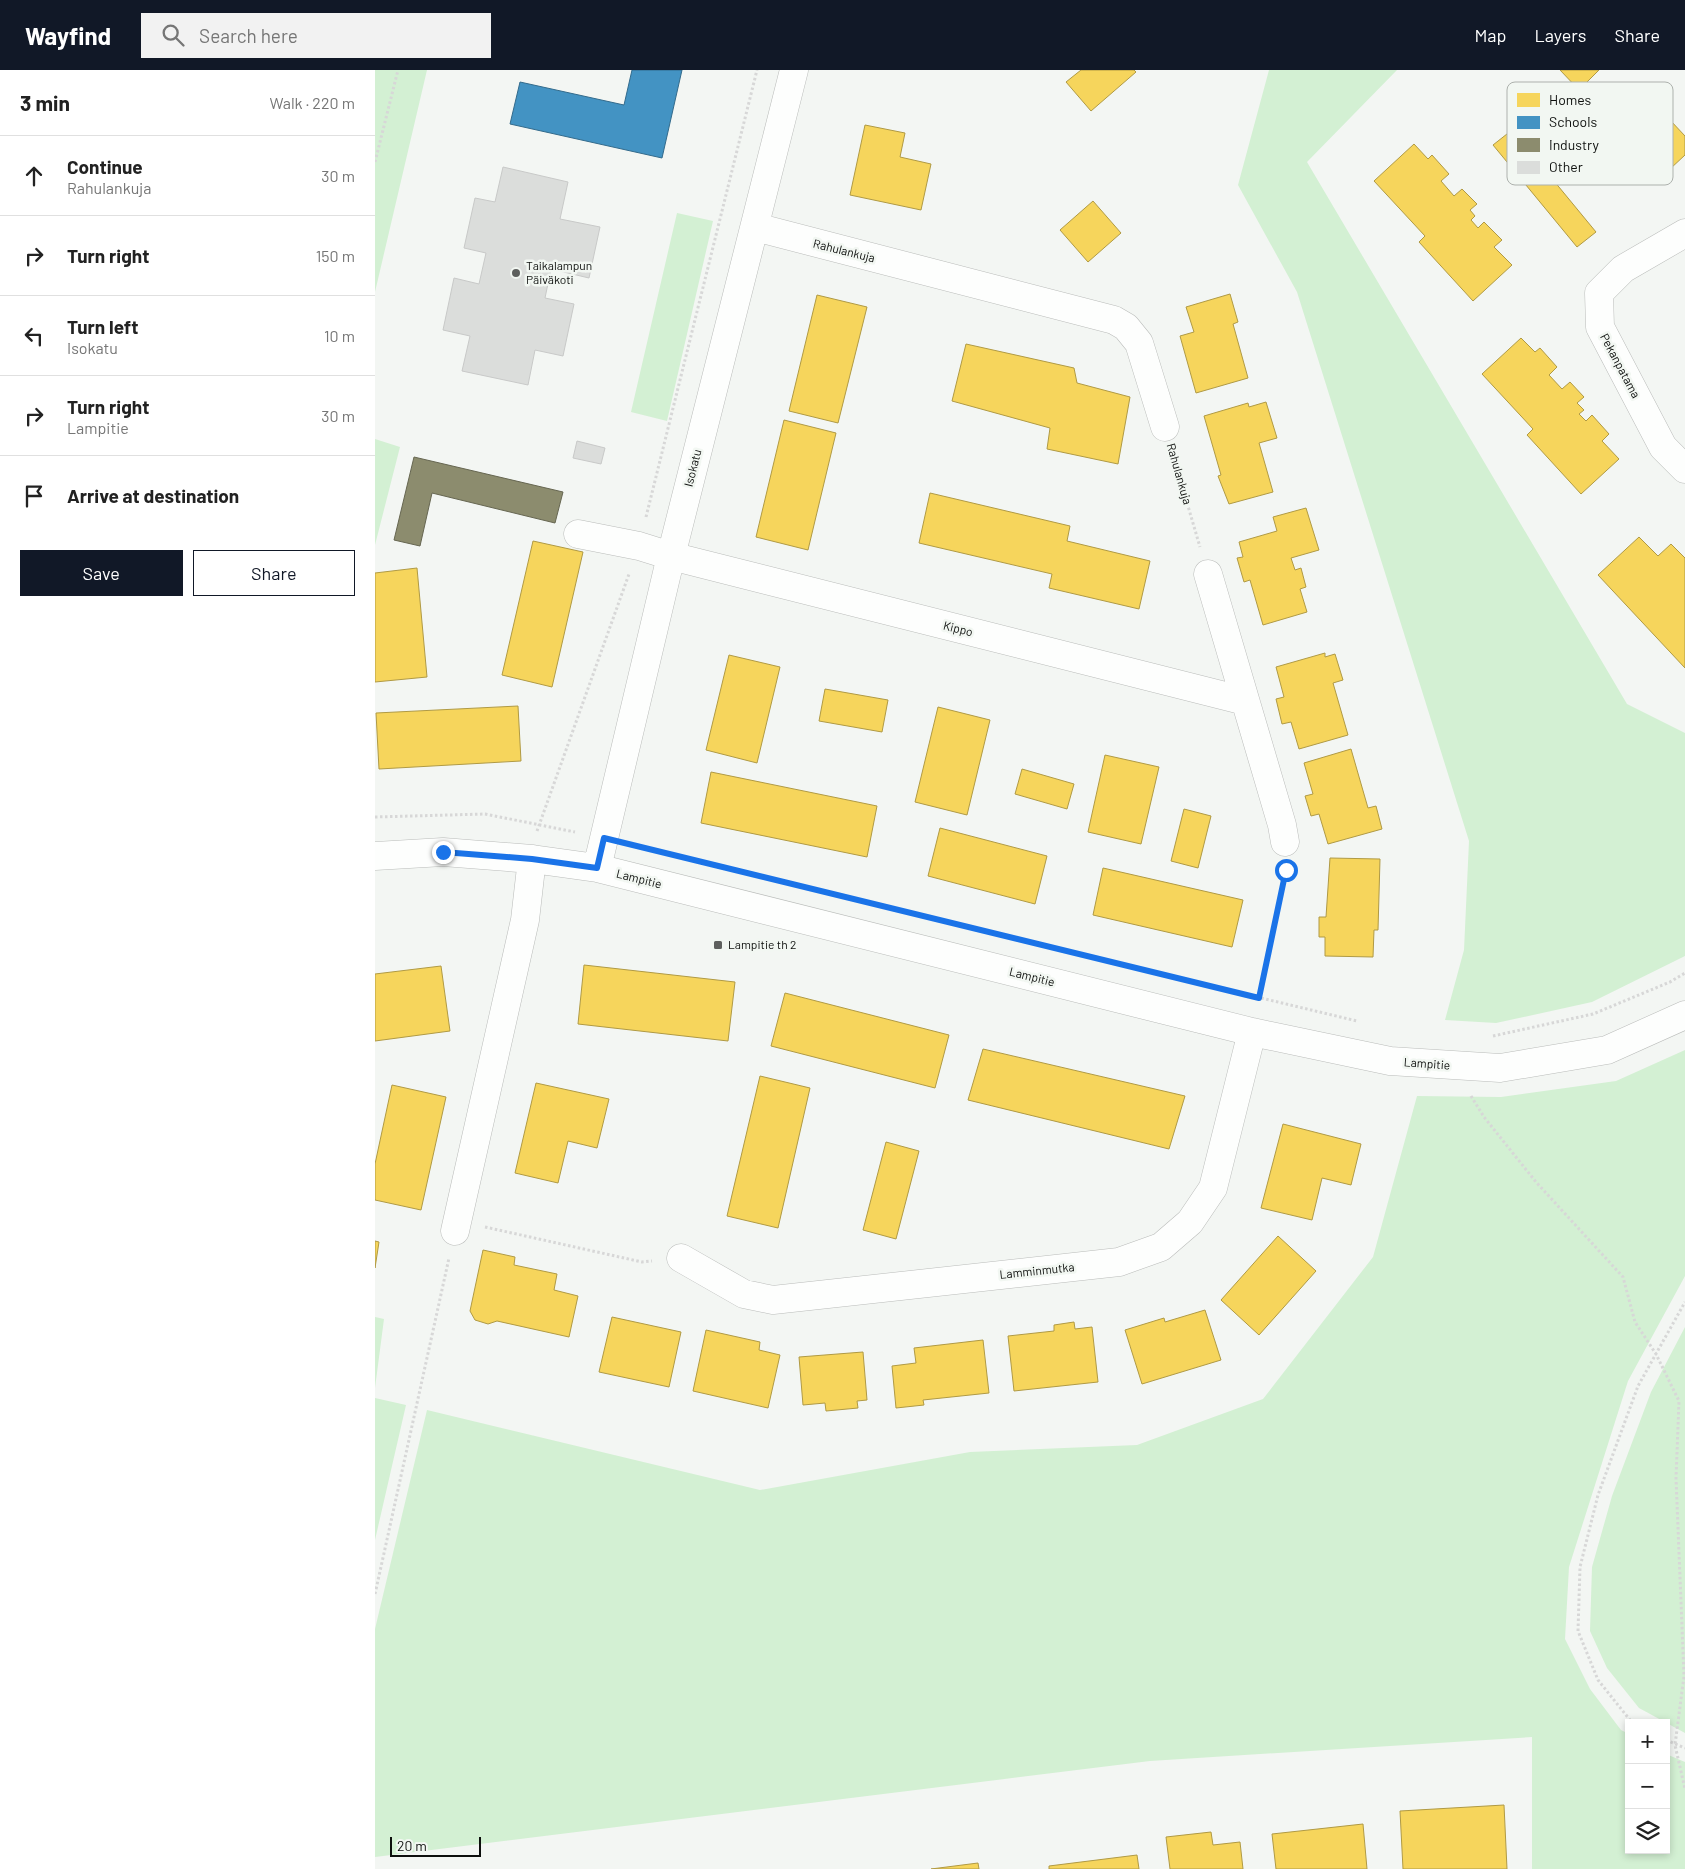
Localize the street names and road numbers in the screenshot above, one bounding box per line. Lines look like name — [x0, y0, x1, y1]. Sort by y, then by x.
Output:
street label: Rahulankuja — [812, 236, 877, 264]
street label: Pekanpatama — [1598, 331, 1644, 400]
street label: Rahulankuja — [1165, 441, 1195, 506]
street label: Isokatu — [681, 448, 703, 488]
street label: Kippo — [942, 618, 975, 638]
street label: Lampitie — [615, 866, 663, 890]
street label: Lampitie — [1008, 964, 1056, 988]
street label: Lampitie — [1403, 1054, 1451, 1072]
street label: Lamminmutka — [999, 1259, 1075, 1281]

